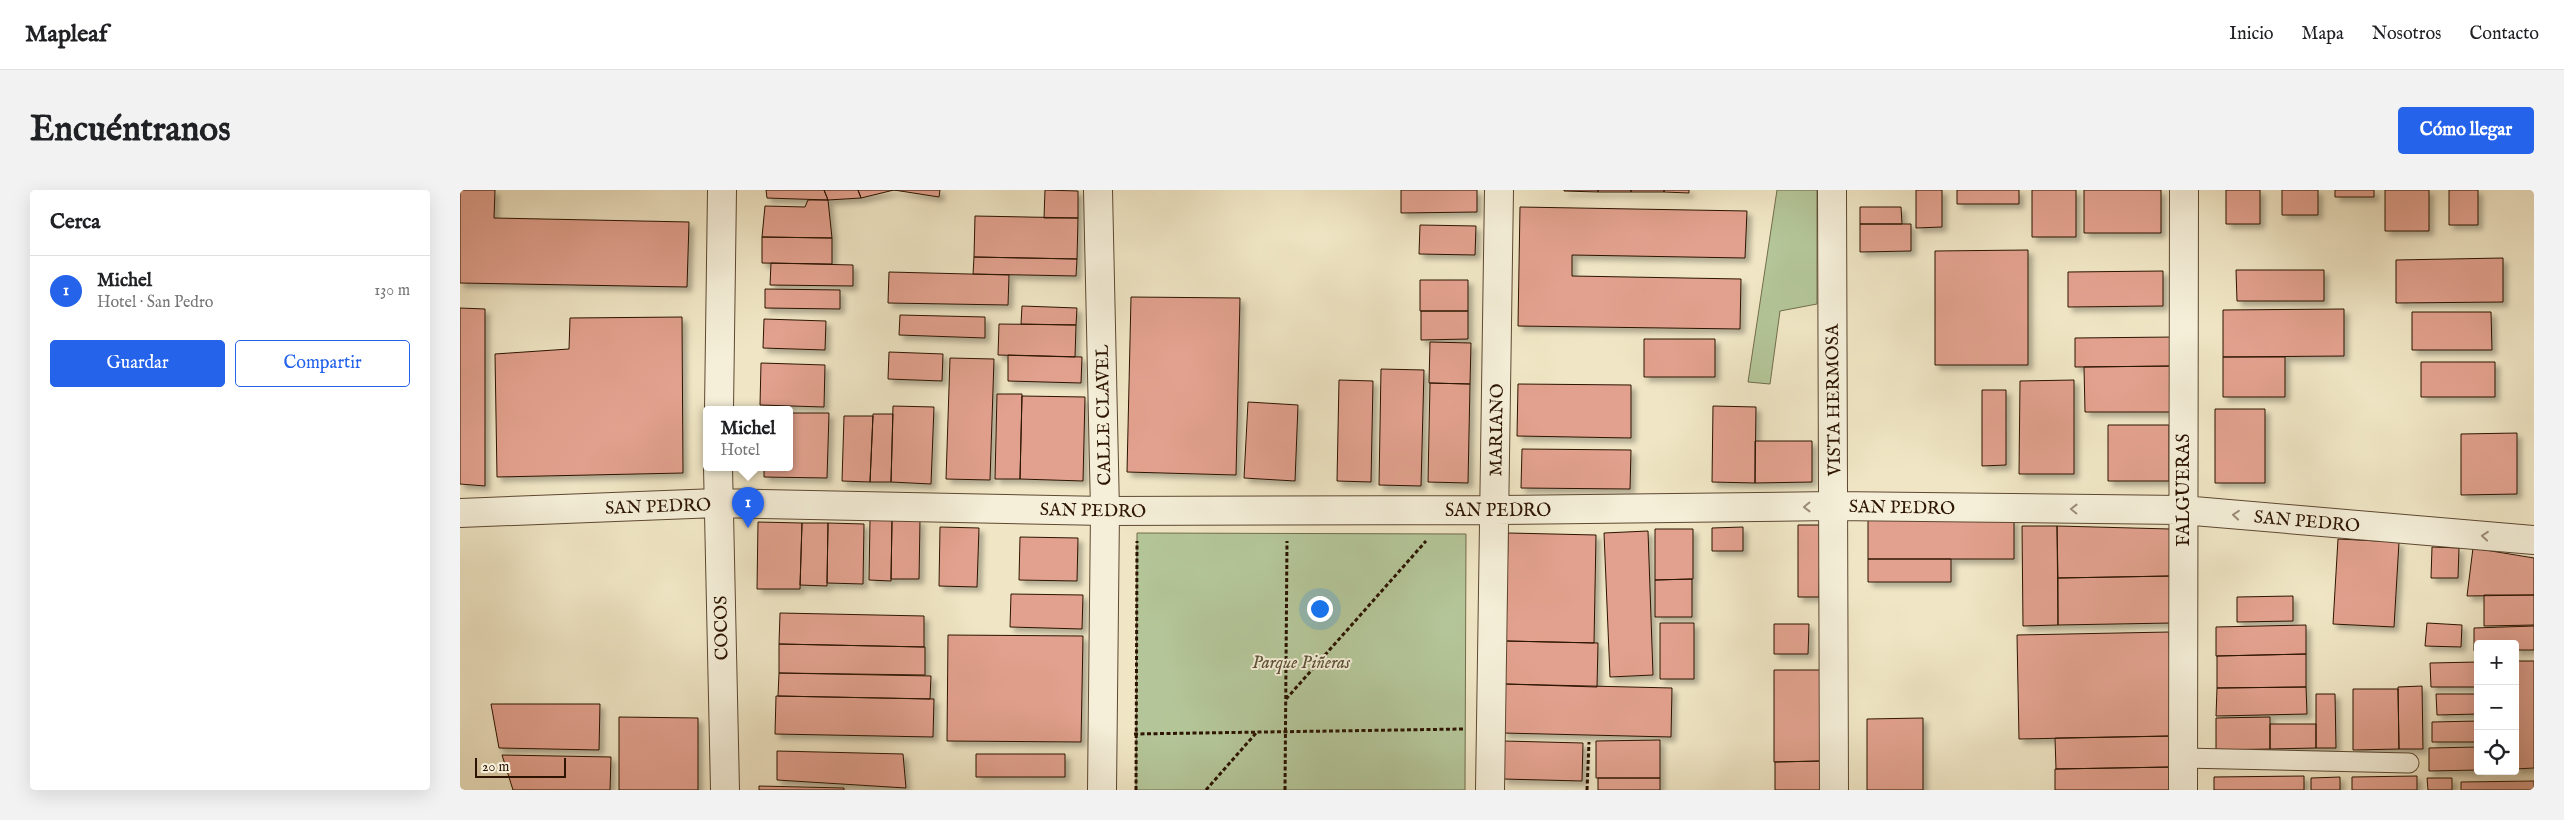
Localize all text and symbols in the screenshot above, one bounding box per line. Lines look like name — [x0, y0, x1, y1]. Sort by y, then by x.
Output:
text: Mapleaf — [25, 19, 107, 50]
text: Inicio — [2229, 23, 2274, 46]
text: Mapa — [2302, 23, 2344, 46]
text: Nosotros — [2372, 23, 2441, 46]
text: Contacto — [2469, 23, 2539, 46]
button: Cómo llegar — [2398, 107, 2534, 154]
text: Encuéntranos — [30, 108, 230, 153]
text: Cerca — [50, 209, 100, 236]
text: Michel — [97, 269, 152, 293]
text: 1 — [63, 281, 69, 301]
text: 130 m — [374, 281, 410, 301]
text: Hotel · San Pedro — [97, 293, 213, 313]
street label: VISTA HERMOSA — [1822, 323, 1847, 477]
button: Guardar — [50, 340, 225, 387]
button: Compartir — [235, 340, 410, 387]
street label: CALLE CLAVEL — [1092, 344, 1117, 486]
street label: MARIANO — [1485, 383, 1510, 477]
popup — [703, 406, 793, 471]
text: Michel — [720, 417, 776, 441]
street label: FALGUERAS — [2173, 434, 2196, 546]
text: Hotel — [720, 441, 760, 461]
pin: 1 — [732, 487, 764, 528]
street label: SAN PEDRO — [605, 494, 712, 521]
street label: SAN PEDRO — [1849, 496, 1955, 521]
street label: SAN PEDRO — [1040, 499, 1146, 524]
street label: SAN PEDRO — [1445, 500, 1551, 523]
one-way arrow — [1802, 501, 1810, 512]
one-way arrow — [2070, 504, 2078, 514]
street label: SAN PEDRO — [2253, 506, 2361, 539]
one-way arrow — [2232, 510, 2240, 521]
one-way arrow — [2481, 530, 2489, 541]
street label: COCOS — [710, 595, 735, 661]
your location — [1307, 596, 1333, 622]
map controls — [2474, 640, 2519, 775]
button: + — [2474, 640, 2519, 685]
park label: Parque Piñeras — [1252, 652, 1351, 675]
button: − — [2474, 685, 2519, 730]
button: locate — [2474, 730, 2519, 775]
scale bar — [475, 755, 566, 778]
text: 20 m — [482, 758, 509, 776]

